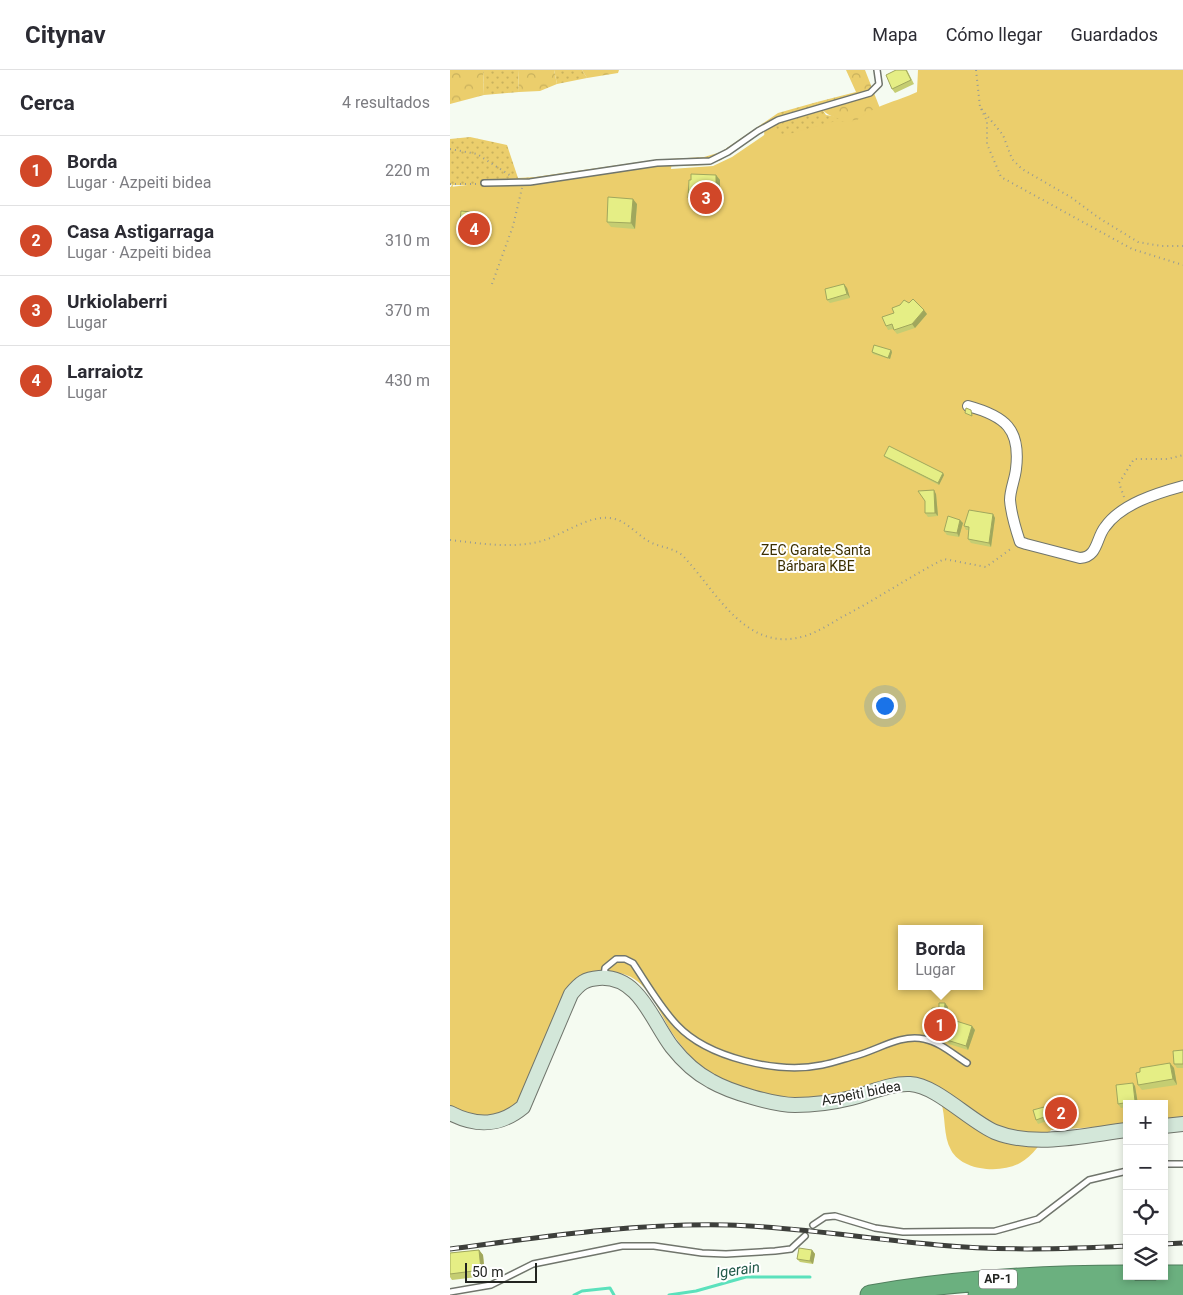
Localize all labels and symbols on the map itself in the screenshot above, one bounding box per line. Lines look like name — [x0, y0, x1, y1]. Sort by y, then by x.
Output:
pin: 3 — [690, 179, 722, 217]
pin: 4 — [458, 210, 490, 248]
park label: ZEC Garate-Santa Bárbara KBE — [761, 542, 871, 574]
your location — [872, 693, 898, 719]
pin: 1 — [924, 1006, 956, 1044]
street label: Azpeiti bidea — [820, 1077, 902, 1109]
pin: 2 — [1045, 1094, 1077, 1132]
water label: Igerain — [715, 1258, 761, 1282]
scale bar — [465, 1260, 538, 1283]
road number: AP-1 — [979, 1270, 1017, 1288]

